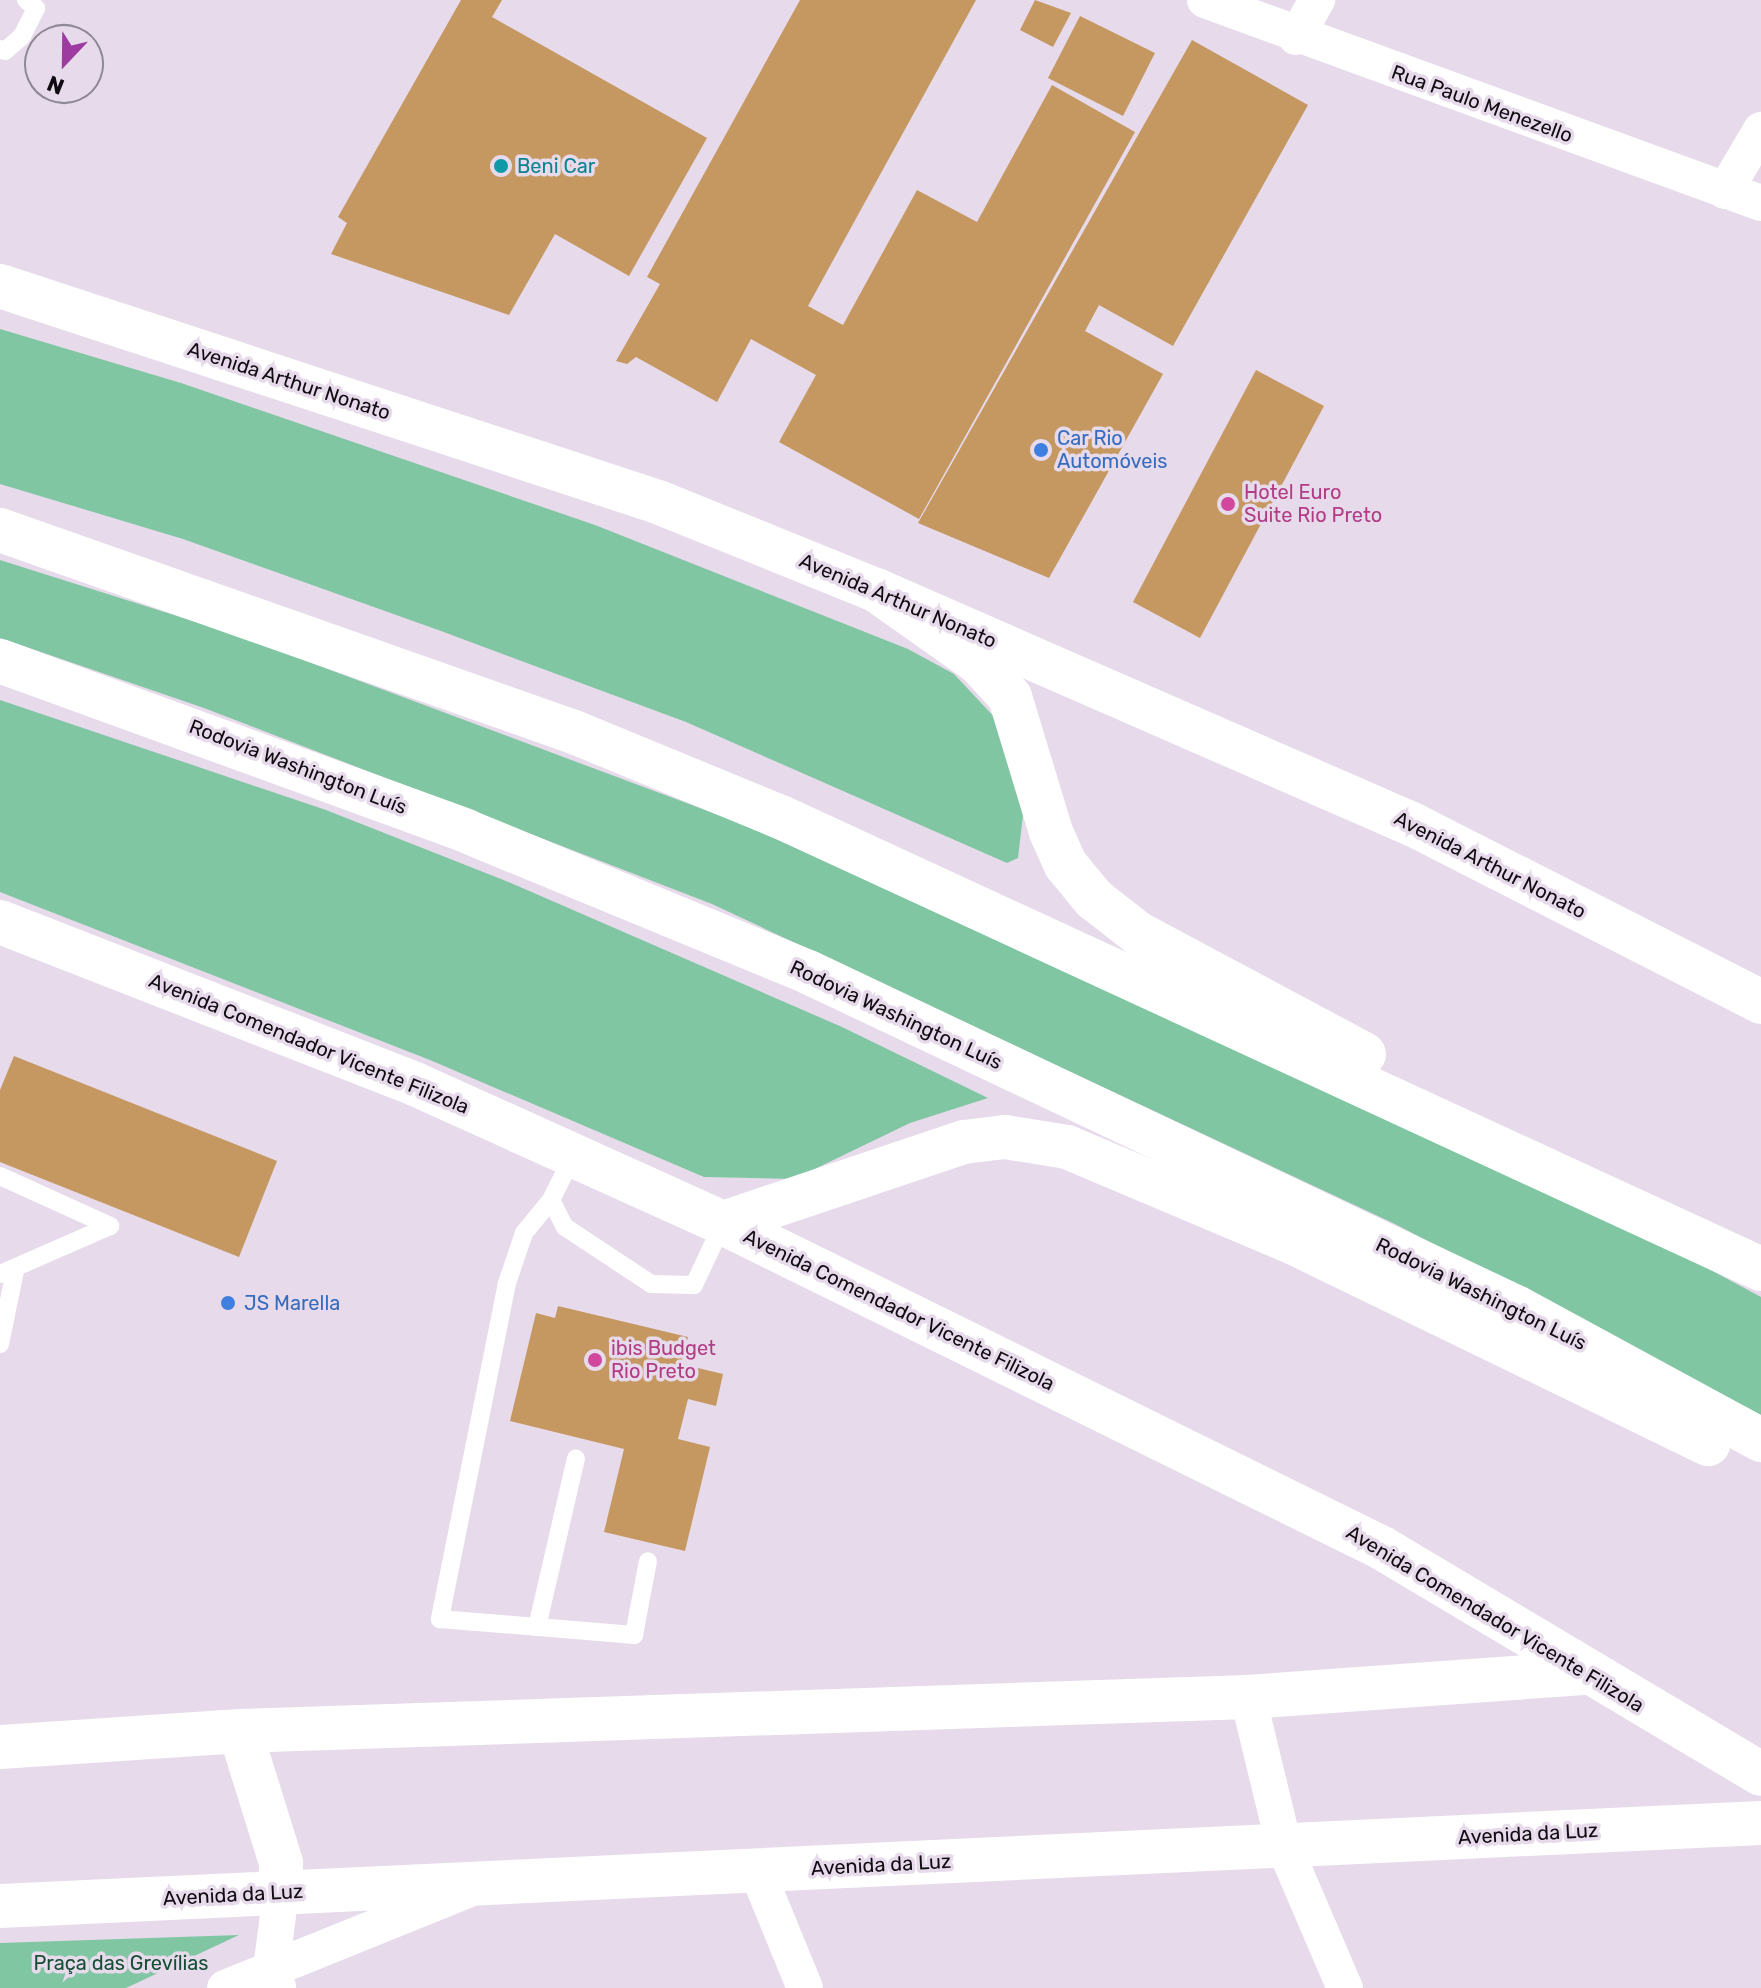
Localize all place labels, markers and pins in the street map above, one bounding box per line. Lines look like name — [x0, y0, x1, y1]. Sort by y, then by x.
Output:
place label: Beni Car — [517, 154, 595, 178]
marker: Beni Car — [492, 157, 510, 175]
place label: Car Rio Automóveis — [1057, 426, 1167, 473]
marker: Car Rio Automóveis — [1032, 441, 1050, 459]
place label: Hotel Euro Suite Rio Preto — [1244, 480, 1382, 527]
marker: Hotel Euro Suite Rio Preto — [1219, 495, 1237, 513]
place label: JS Marella — [244, 1291, 340, 1315]
marker: JS Marella — [219, 1294, 237, 1312]
place label: ibis Budget Rio Preto — [611, 1336, 716, 1383]
marker: ibis Budget Rio Preto — [586, 1351, 604, 1369]

